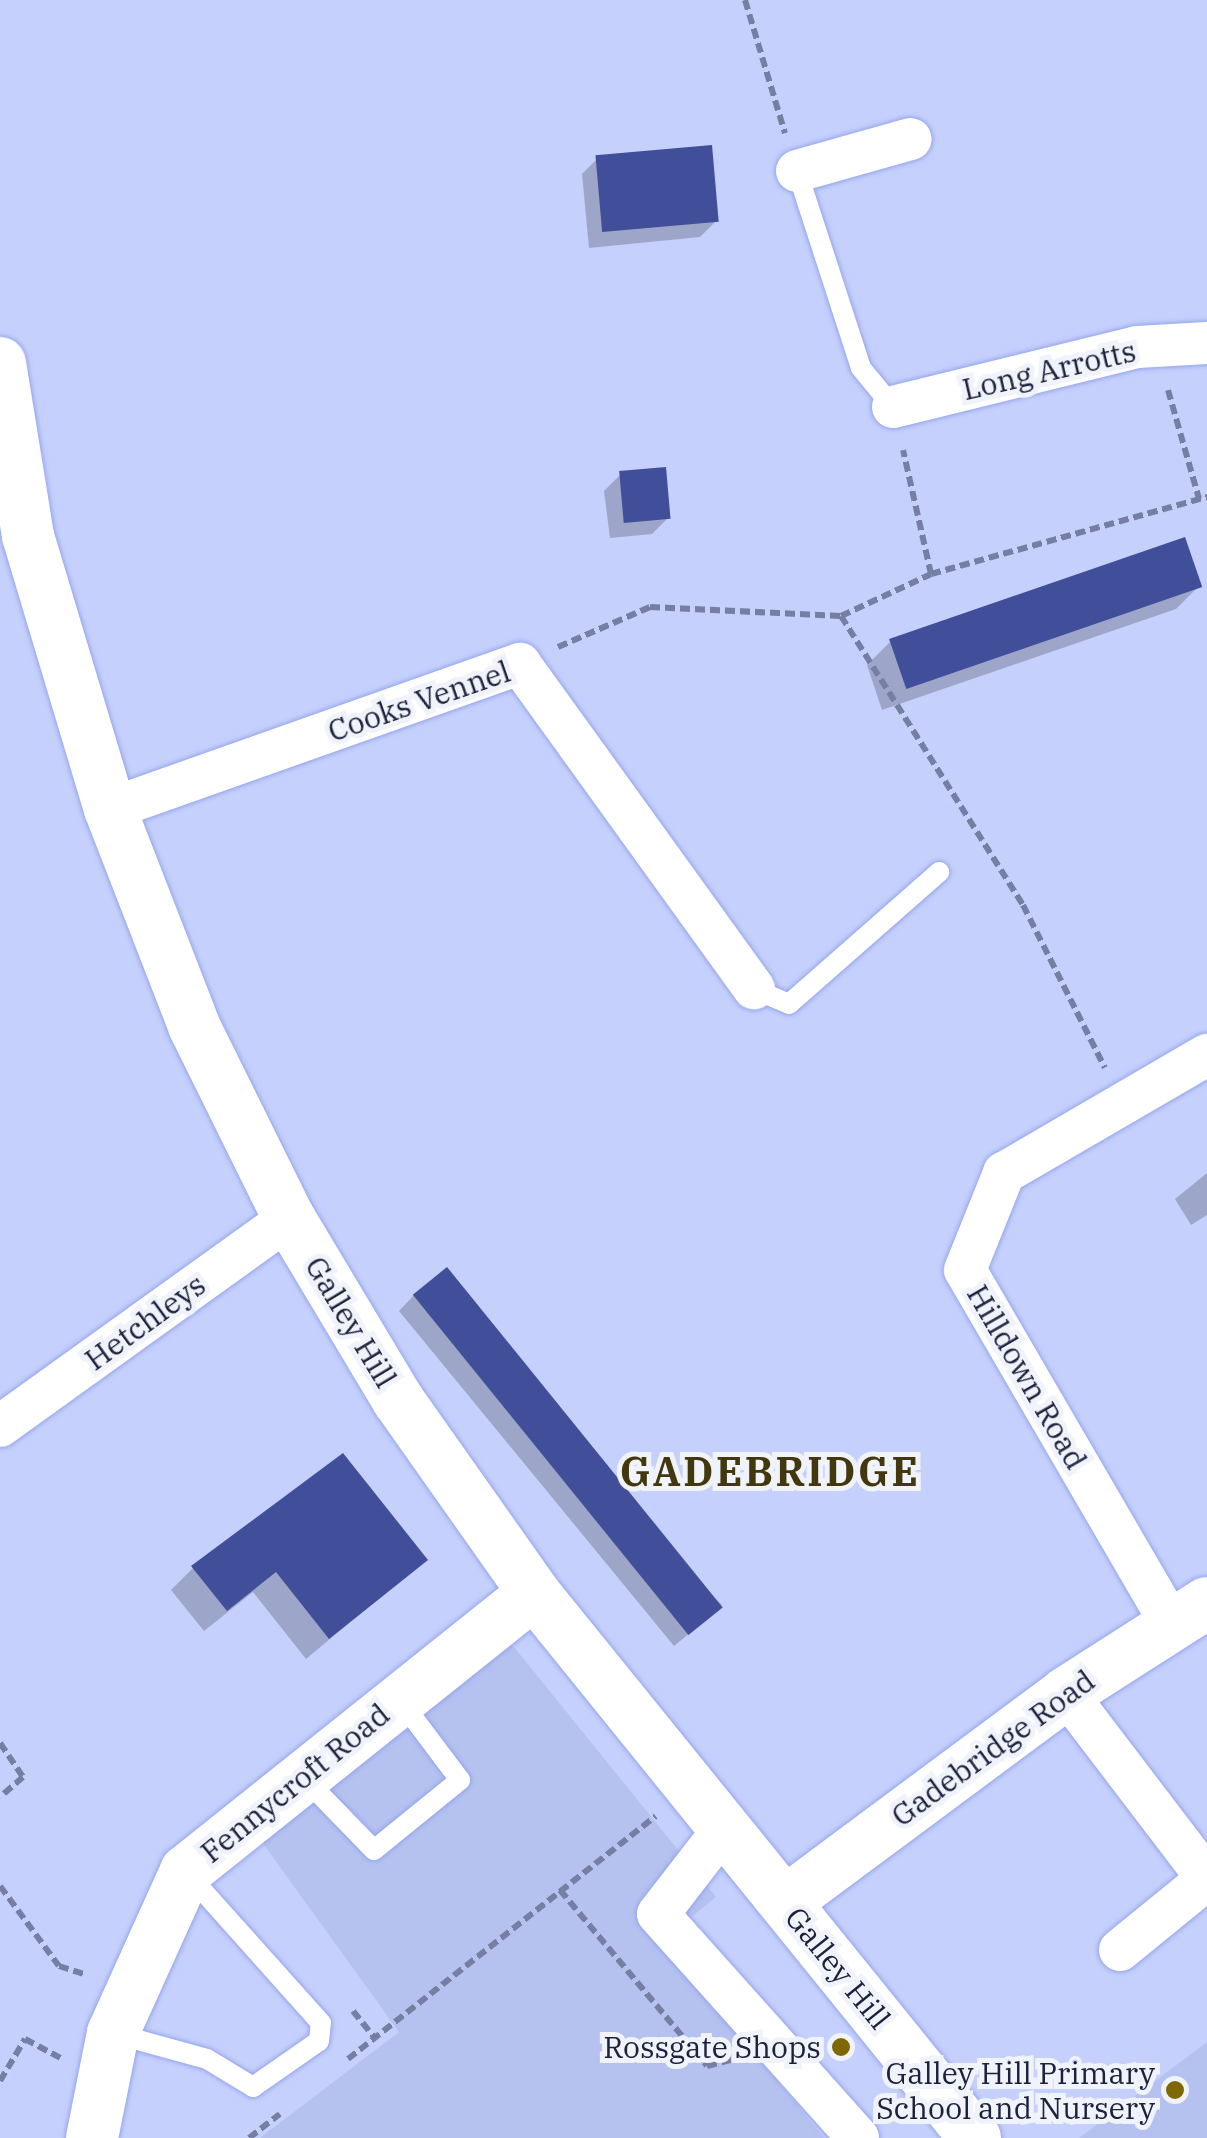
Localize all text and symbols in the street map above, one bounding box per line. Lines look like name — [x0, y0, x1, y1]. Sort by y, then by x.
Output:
street label: Long Arrotts — [959, 333, 1139, 407]
street label: Cooks Vennel — [323, 653, 515, 749]
street label: Galley Hill — [298, 1250, 404, 1394]
street label: Hetchleys — [78, 1266, 212, 1378]
street label: Hilldown Road — [960, 1278, 1094, 1476]
district label: GADEBRIDGE — [620, 1447, 920, 1495]
street label: Gadebridge Road — [884, 1662, 1102, 1834]
street label: Fennycroft Road — [193, 1696, 397, 1870]
street label: Galley Hill — [778, 1900, 898, 2036]
place label: Rossgate Shops — [603, 2029, 821, 2065]
marker: Rossgate Shops — [830, 2036, 852, 2058]
place label: Galley Hill Primary School and Nursery — [876, 2055, 1155, 2126]
marker: Galley Hill Primary School and Nursery — [1164, 2079, 1186, 2101]

